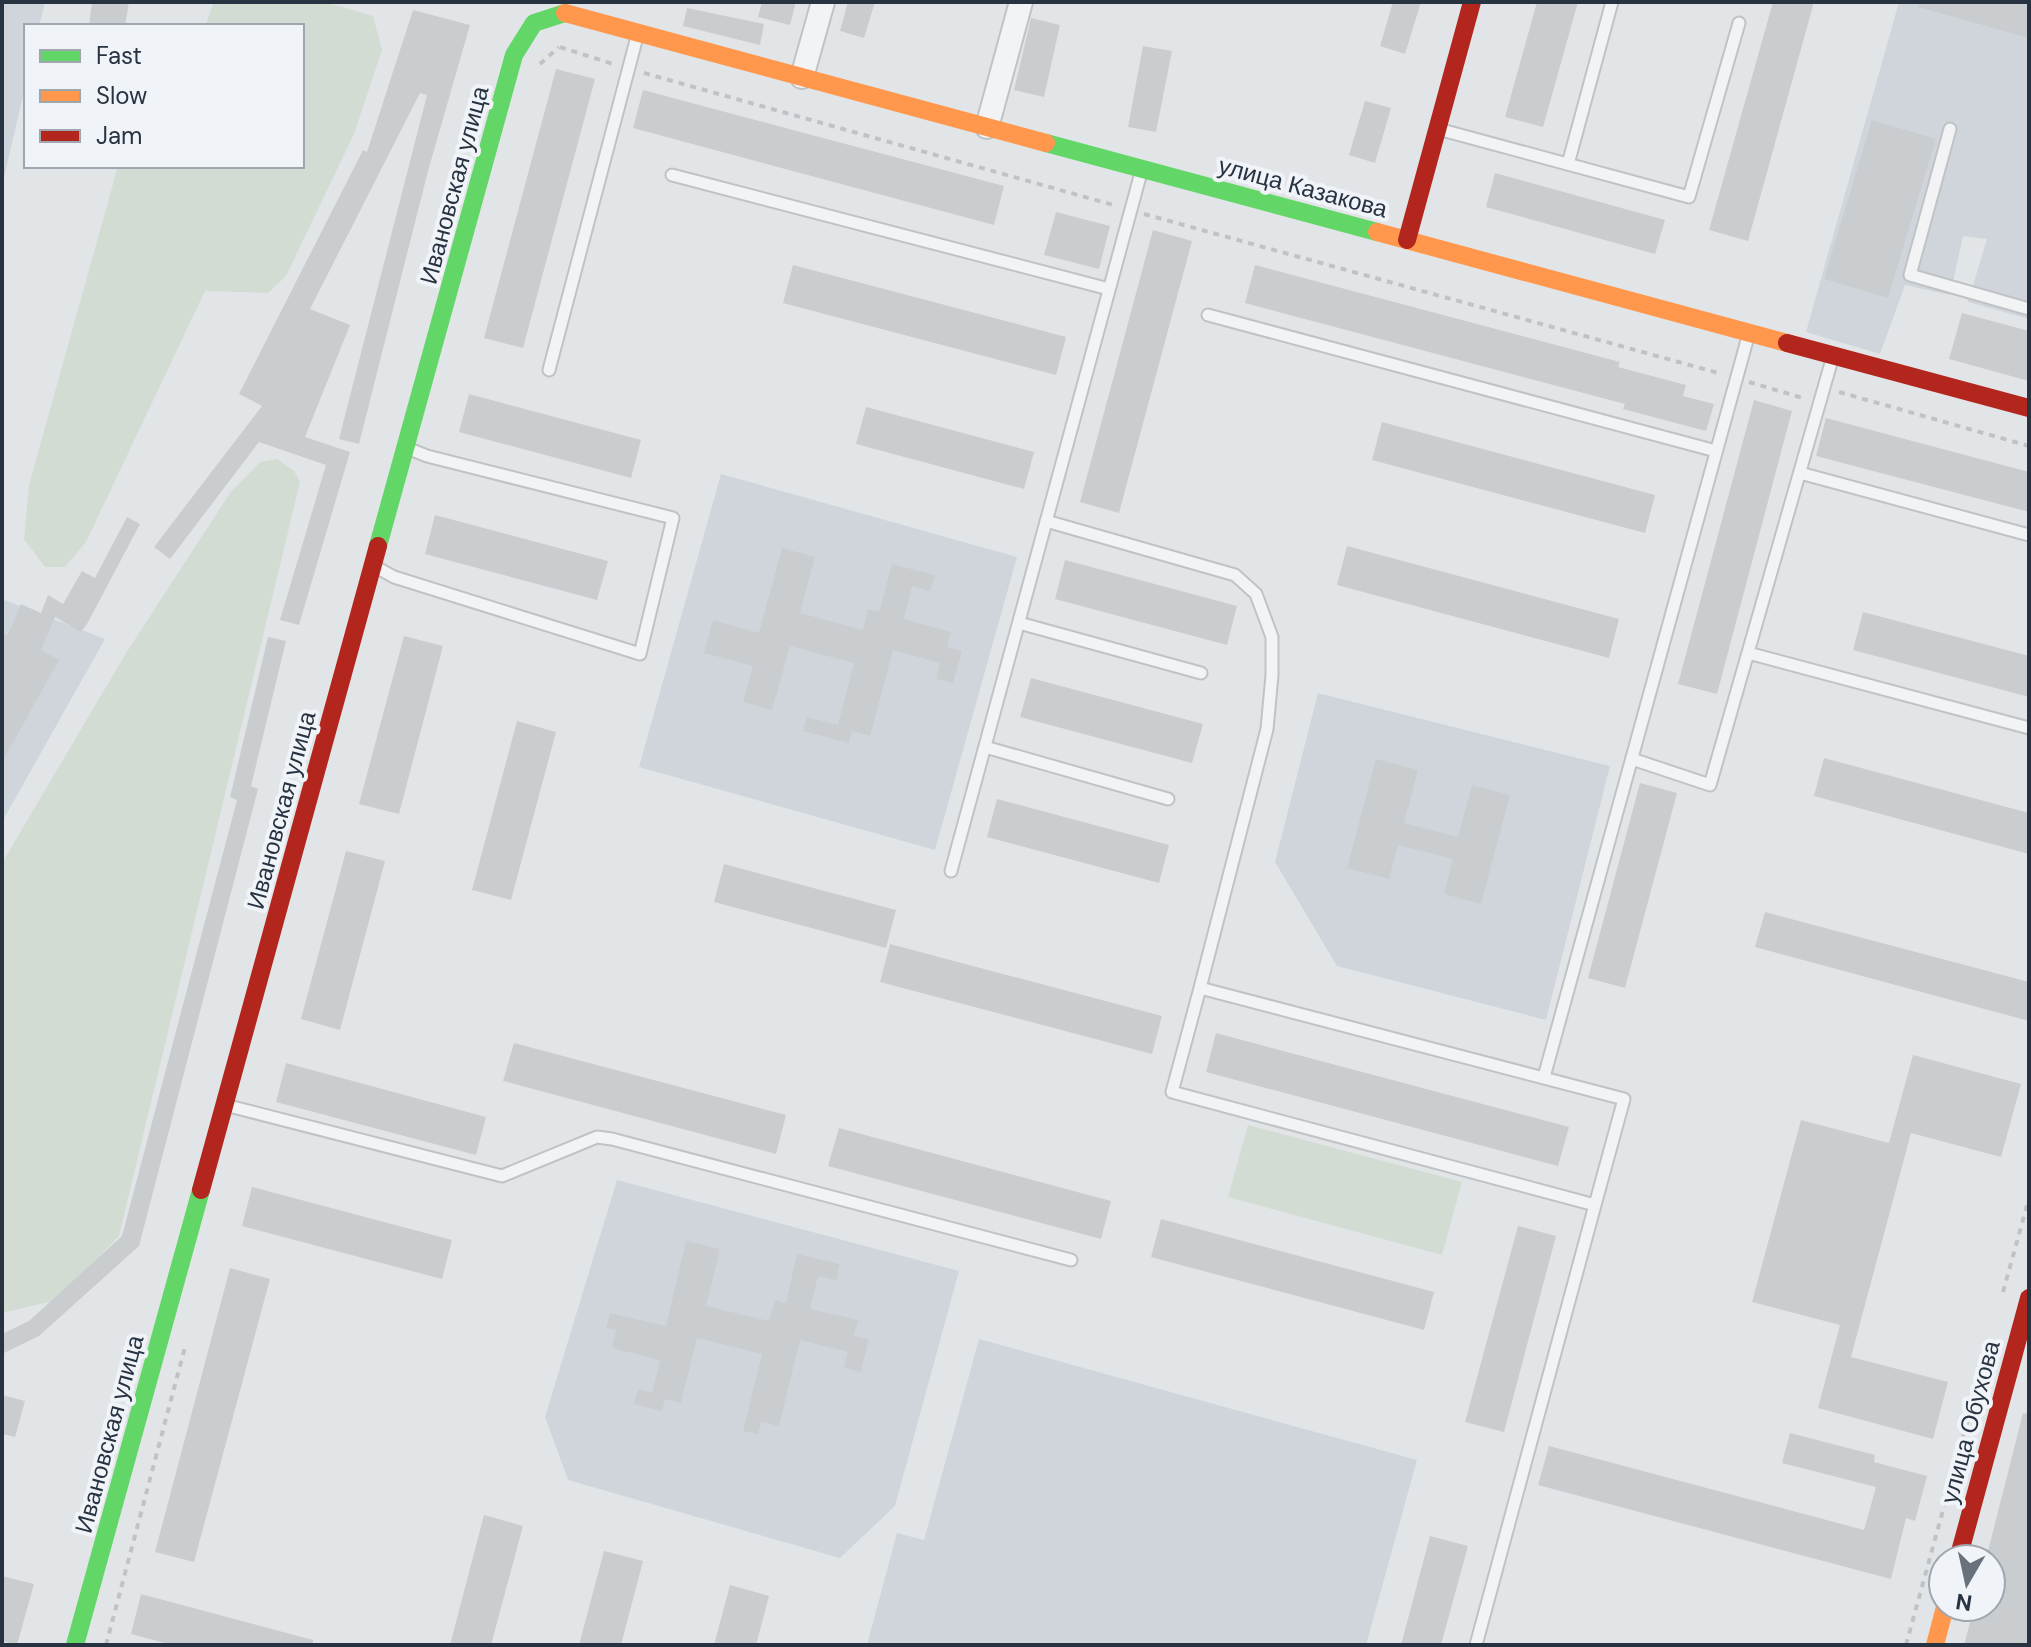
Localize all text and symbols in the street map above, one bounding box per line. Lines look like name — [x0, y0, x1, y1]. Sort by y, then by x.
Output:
legend — [24, 24, 304, 168]
text: Fast — [96, 40, 142, 71]
text: Slow — [96, 80, 147, 111]
street label: Ивановская улица — [413, 82, 496, 287]
text: Jam — [96, 120, 142, 151]
street label: улица Казакова — [1215, 150, 1392, 225]
street label: Ивановская улица — [240, 707, 323, 912]
street label: Ивановская улица — [68, 1331, 151, 1536]
street label: улица Обухова — [1933, 1337, 2007, 1507]
north arrow — [1927, 1543, 2007, 1623]
text: N — [1954, 1587, 1974, 1618]

